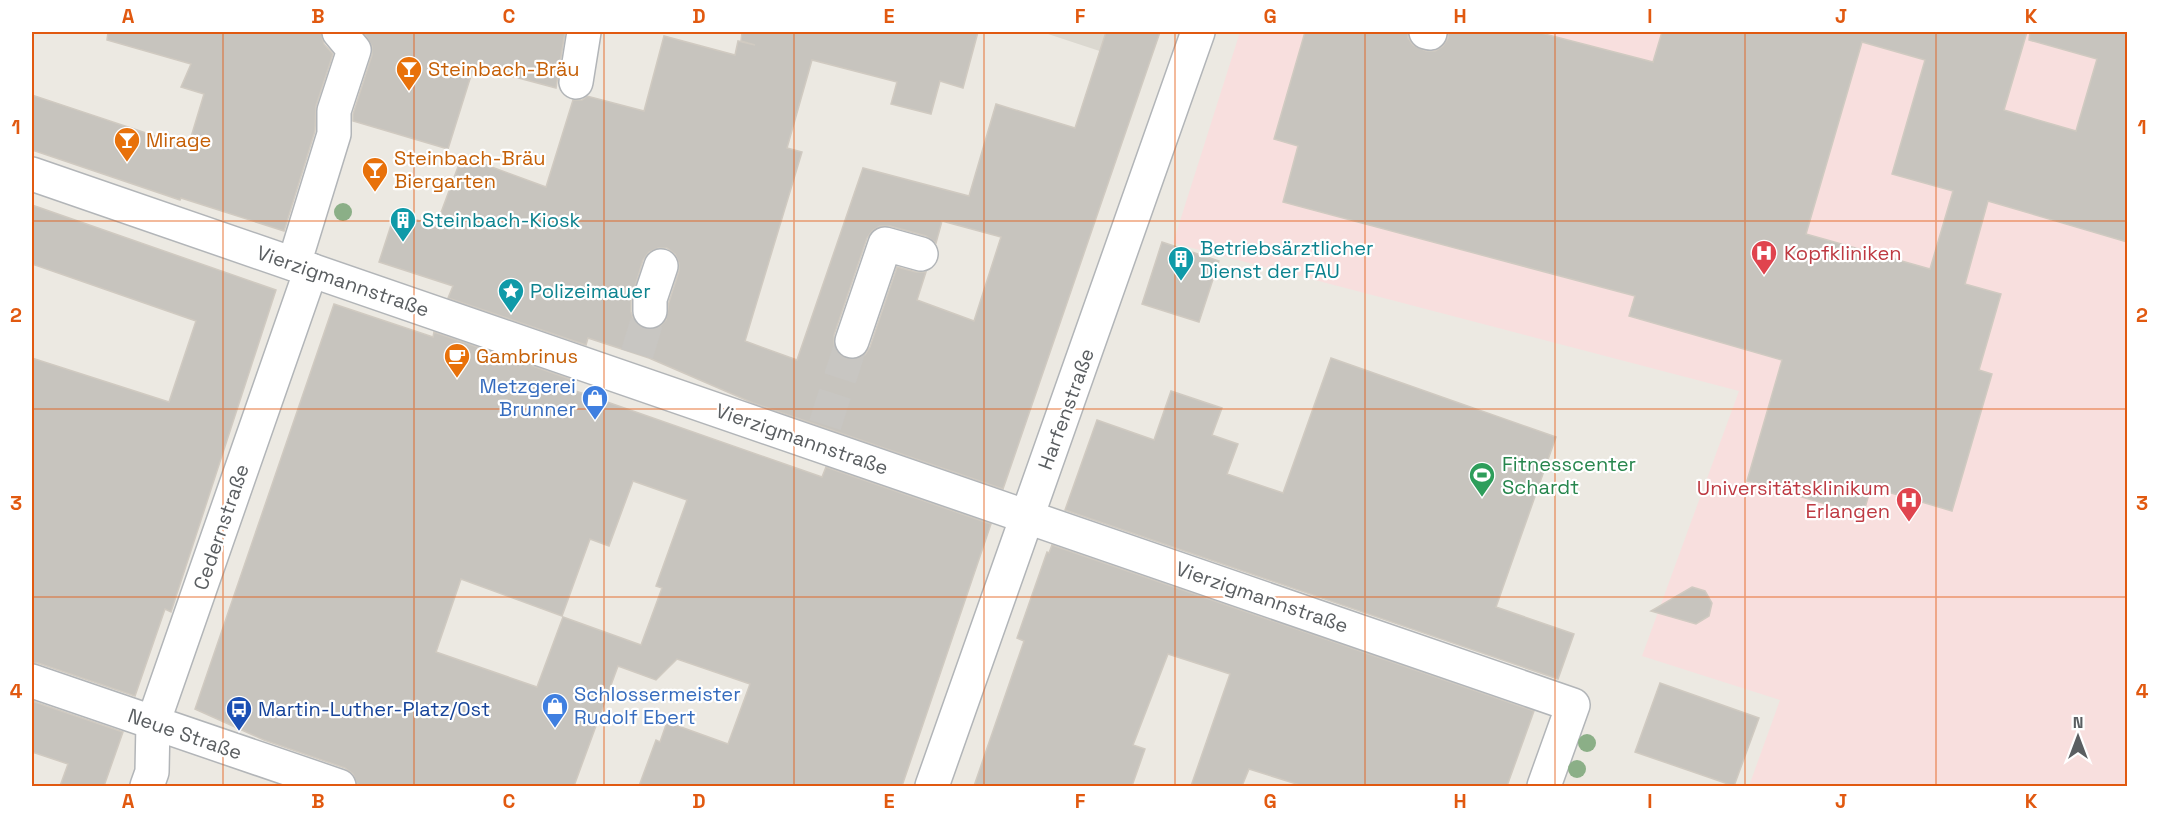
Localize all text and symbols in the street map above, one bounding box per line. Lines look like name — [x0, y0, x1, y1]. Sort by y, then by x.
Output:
text: A — [122, 3, 135, 29]
text: B — [311, 3, 325, 29]
text: C — [503, 3, 516, 29]
text: D — [692, 3, 706, 29]
text: E — [883, 3, 895, 29]
text: F — [1075, 3, 1086, 29]
text: G — [1263, 3, 1277, 29]
text: H — [1453, 3, 1467, 29]
text: I — [1647, 3, 1653, 29]
text: J — [1835, 3, 1847, 29]
text: K — [2025, 3, 2038, 29]
bar icon: Steinbach-Bräu — [394, 54, 424, 92]
place label: Steinbach-Bräu — [428, 56, 579, 82]
text: 1 — [11, 114, 21, 140]
text: 1 — [2137, 114, 2147, 140]
bar icon: Mirage — [112, 125, 142, 163]
place label: Mirage — [146, 127, 211, 153]
place label: Steinbach-Bräu Biergarten — [394, 145, 545, 194]
bar icon: Steinbach-Bräu Biergarten — [360, 155, 390, 193]
building icon: Steinbach-Kiosk — [388, 205, 418, 243]
place label: Steinbach-Kiosk — [422, 207, 581, 233]
place label: Betriebsärztlicher Dienst der FAU — [1200, 235, 1374, 284]
hospital icon: Kopfkliniken — [1749, 238, 1779, 276]
street label: Vierzigmannstraße — [253, 239, 433, 323]
place label: Kopfkliniken — [1784, 240, 1902, 266]
building icon: Betriebsärztlicher Dienst der FAU — [1166, 244, 1196, 282]
place icon: Polizeimauer — [496, 276, 526, 314]
place label: Polizeimauer — [530, 278, 651, 304]
text: 2 — [10, 302, 22, 328]
text: 2 — [2136, 302, 2148, 328]
cafe icon: Gambrinus — [442, 341, 472, 379]
place label: Gambrinus — [476, 343, 578, 369]
street label: Harfenstraße — [1032, 345, 1100, 473]
place label: Metzgerei Brunner — [479, 373, 576, 422]
shop icon: Metzgerei Brunner — [580, 383, 610, 421]
street label: Vierzigmannstraße — [712, 397, 892, 481]
place label: Fitnesscenter Schardt — [1502, 451, 1636, 500]
street label: Cedernstraße — [187, 460, 255, 594]
sports icon: Fitnesscenter Schardt — [1467, 460, 1497, 498]
place label: Universitätsklinikum Erlangen — [1697, 475, 1890, 524]
hospital icon: Universitätsklinikum Erlangen — [1894, 485, 1924, 523]
text: 3 — [10, 490, 22, 516]
text: 3 — [2136, 490, 2148, 516]
street label: Vierzigmannstraße — [1172, 555, 1352, 639]
text: 4 — [10, 678, 23, 704]
text: 4 — [2136, 678, 2149, 704]
place label: Schlossermeister Rudolf Ebert — [574, 681, 741, 730]
shop icon: Schlossermeister Rudolf Ebert — [540, 691, 570, 729]
bus stop icon: Martin-Luther-Platz/Ost — [224, 694, 254, 732]
place label: Martin-Luther-Platz/Ost — [258, 696, 490, 722]
street label: Neue Straße — [125, 702, 245, 766]
north arrow — [2048, 707, 2108, 767]
text: N — [2073, 712, 2083, 733]
text: A — [122, 788, 135, 814]
text: B — [311, 788, 325, 814]
text: C — [503, 788, 516, 814]
text: D — [692, 788, 706, 814]
text: E — [883, 788, 895, 814]
text: F — [1075, 788, 1086, 814]
text: G — [1263, 788, 1277, 814]
text: H — [1453, 788, 1467, 814]
text: I — [1647, 788, 1653, 814]
text: J — [1835, 788, 1847, 814]
text: K — [2025, 788, 2038, 814]

